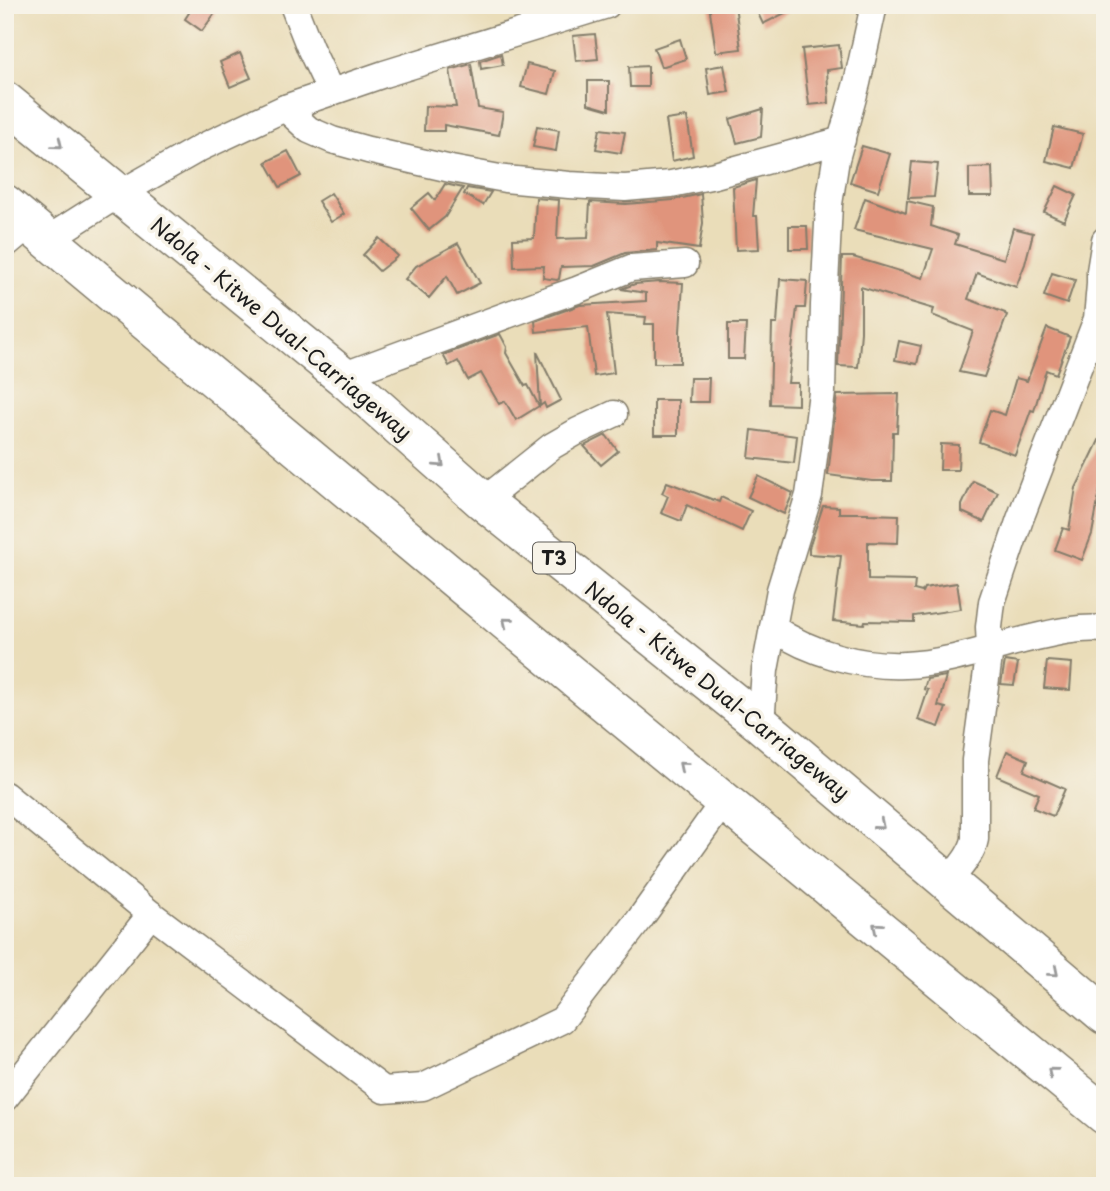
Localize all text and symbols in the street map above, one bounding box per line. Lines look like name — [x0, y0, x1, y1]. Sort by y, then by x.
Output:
one-way arrow — [50, 136, 63, 148]
street label: Ndola - Kitwe Dual-Carriageway — [145, 208, 420, 447]
one-way arrow — [431, 454, 444, 467]
road number: T3 — [533, 542, 575, 573]
street label: Ndola - Kitwe Dual-Carriageway — [579, 572, 858, 807]
one-way arrow — [502, 617, 514, 630]
one-way arrow — [678, 762, 691, 774]
one-way arrow — [872, 817, 885, 829]
one-way arrow — [872, 923, 885, 935]
one-way arrow — [1046, 964, 1059, 976]
one-way arrow — [1048, 1068, 1061, 1080]

